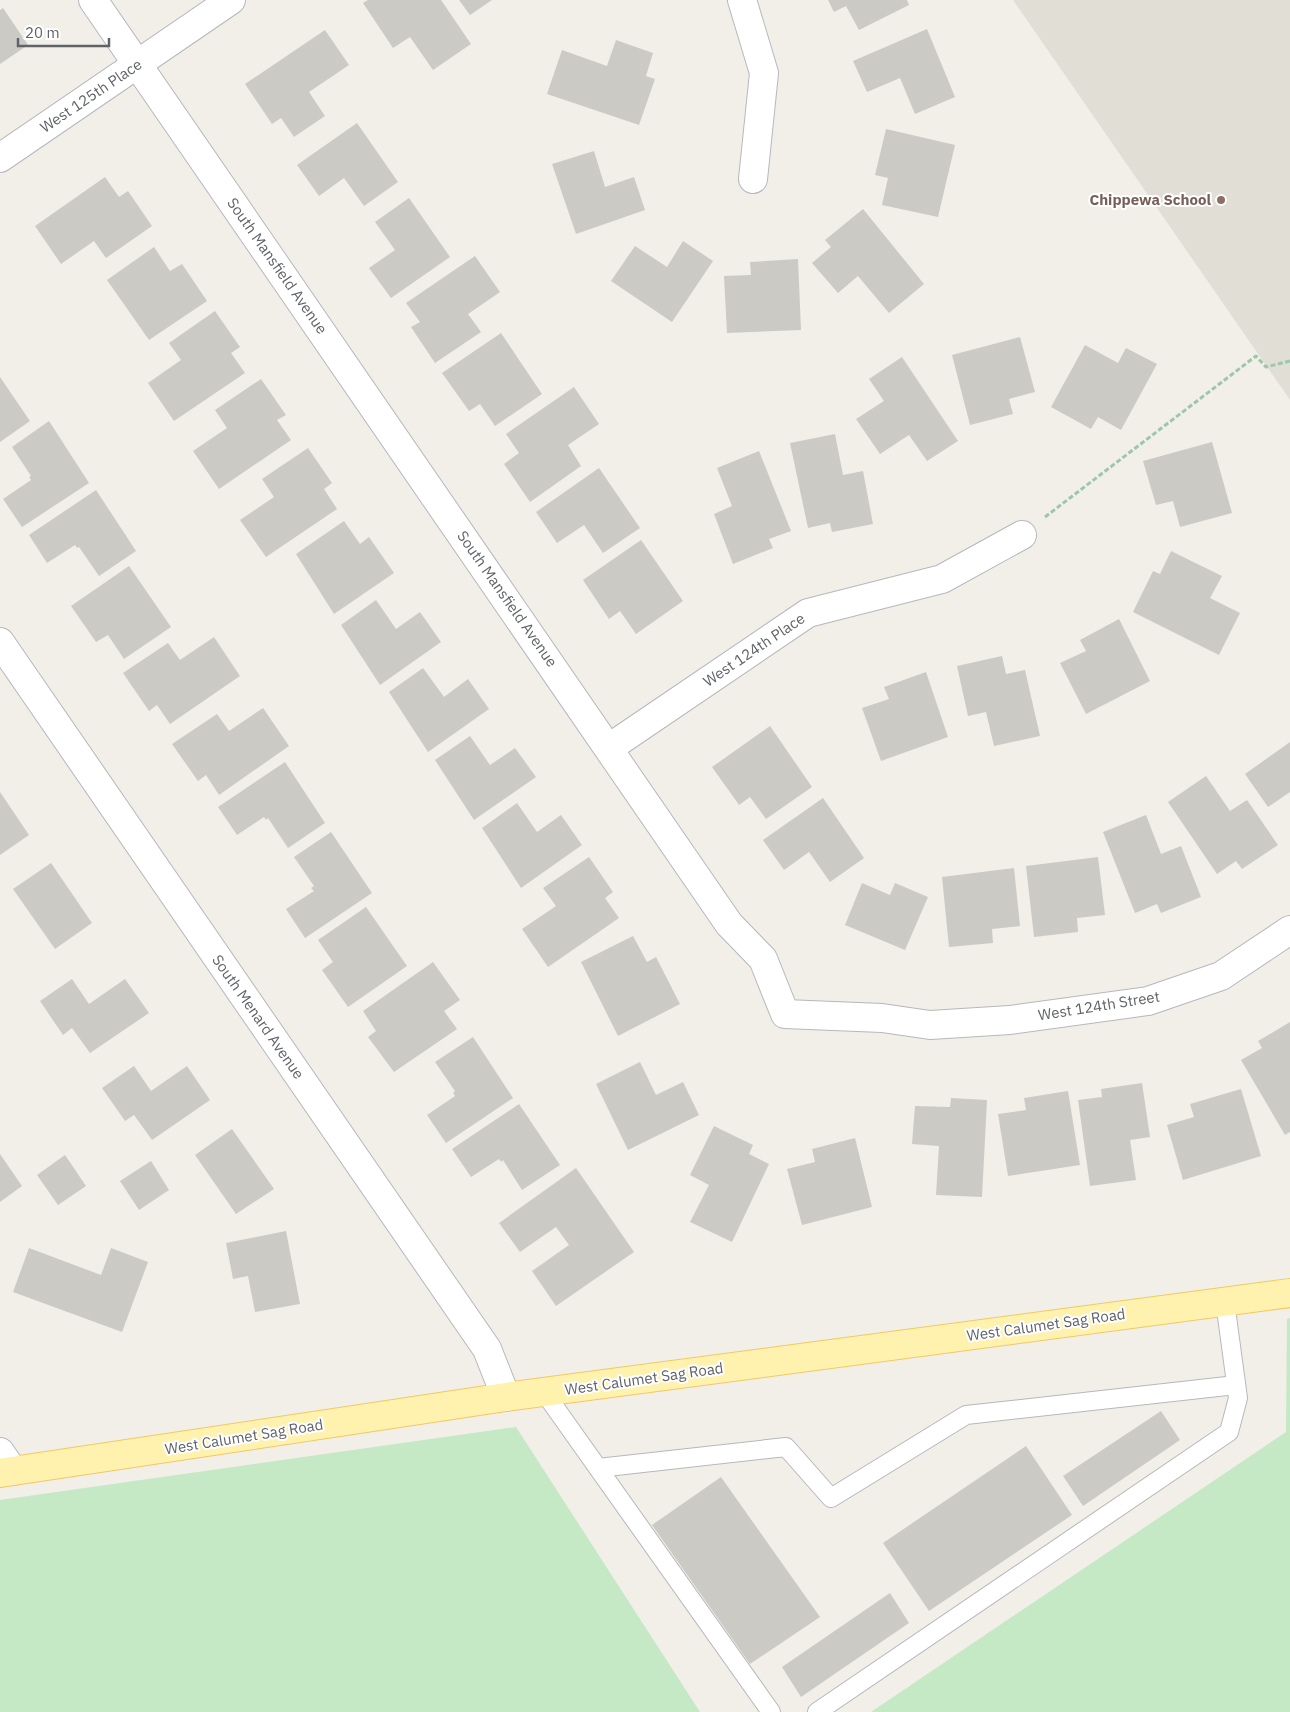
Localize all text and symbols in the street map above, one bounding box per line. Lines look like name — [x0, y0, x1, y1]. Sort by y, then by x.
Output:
scale bar — [18, 15, 109, 47]
text: 20 m — [25, 23, 60, 42]
street label: West 125th Place — [36, 55, 145, 137]
place label: Chippewa School — [1089, 190, 1211, 209]
street label: South Mansfield Avenue — [223, 194, 332, 338]
marker: Chippewa School — [1215, 194, 1227, 206]
street label: South Mansfield Avenue — [453, 527, 562, 671]
street label: West 124th Place — [699, 609, 808, 691]
street label: South Menard Avenue — [208, 951, 309, 1083]
street label: West 124th Street — [1037, 987, 1161, 1024]
street label: West Calumet Sag Road — [965, 1304, 1127, 1345]
street label: West Calumet Sag Road — [563, 1358, 725, 1399]
street label: West Calumet Sag Road — [163, 1415, 324, 1458]

